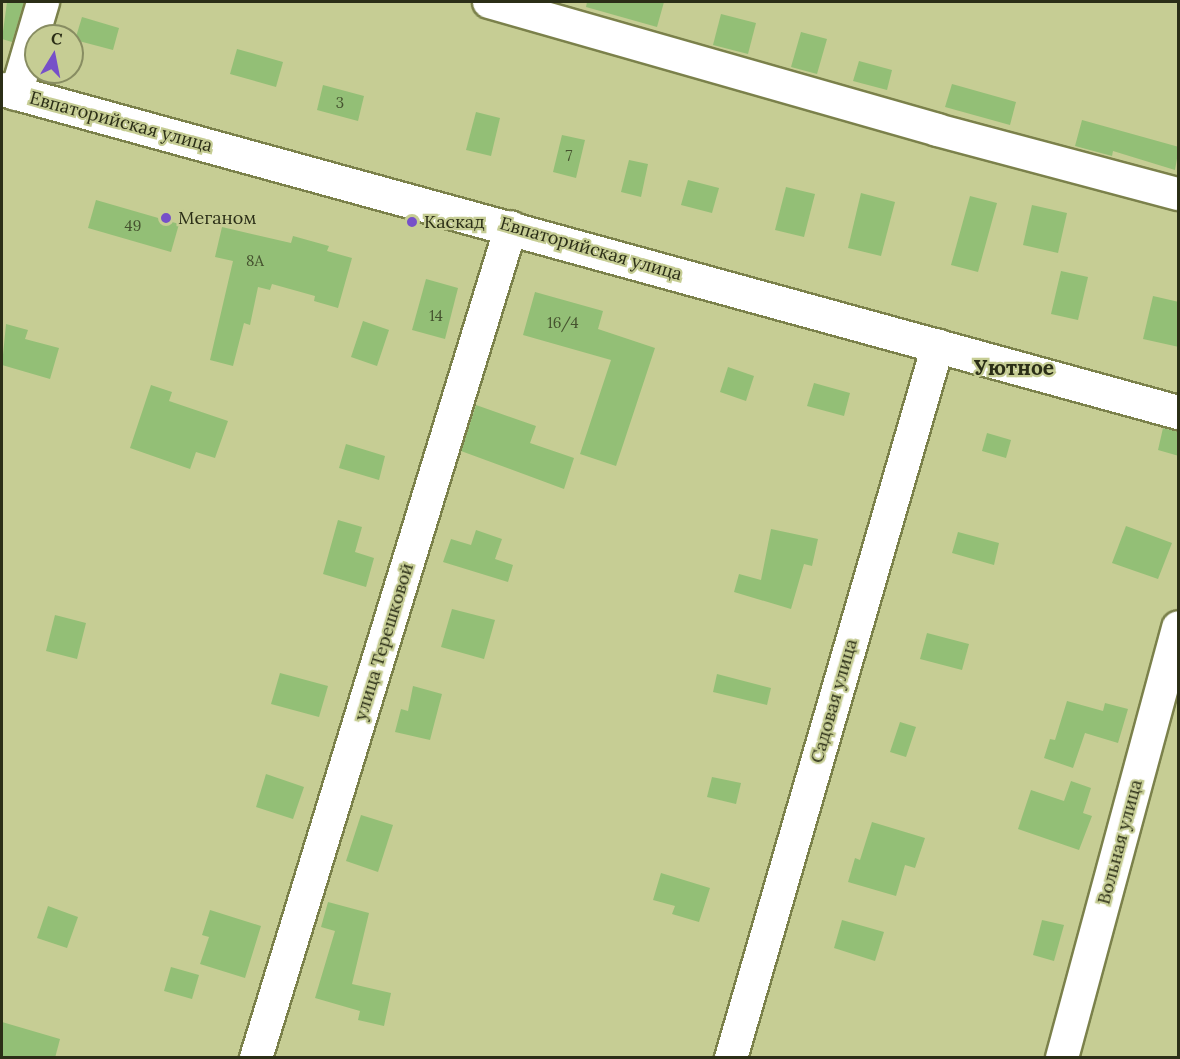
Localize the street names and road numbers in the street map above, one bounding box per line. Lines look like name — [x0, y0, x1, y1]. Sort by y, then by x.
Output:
street label: Евпаторийская улица — [27, 87, 215, 157]
street label: Евпаторийская улица — [497, 213, 685, 285]
street label: улица Терешковой — [350, 561, 418, 723]
street label: Садовая улица — [806, 637, 862, 765]
street label: Вольная улица — [1093, 777, 1147, 907]

